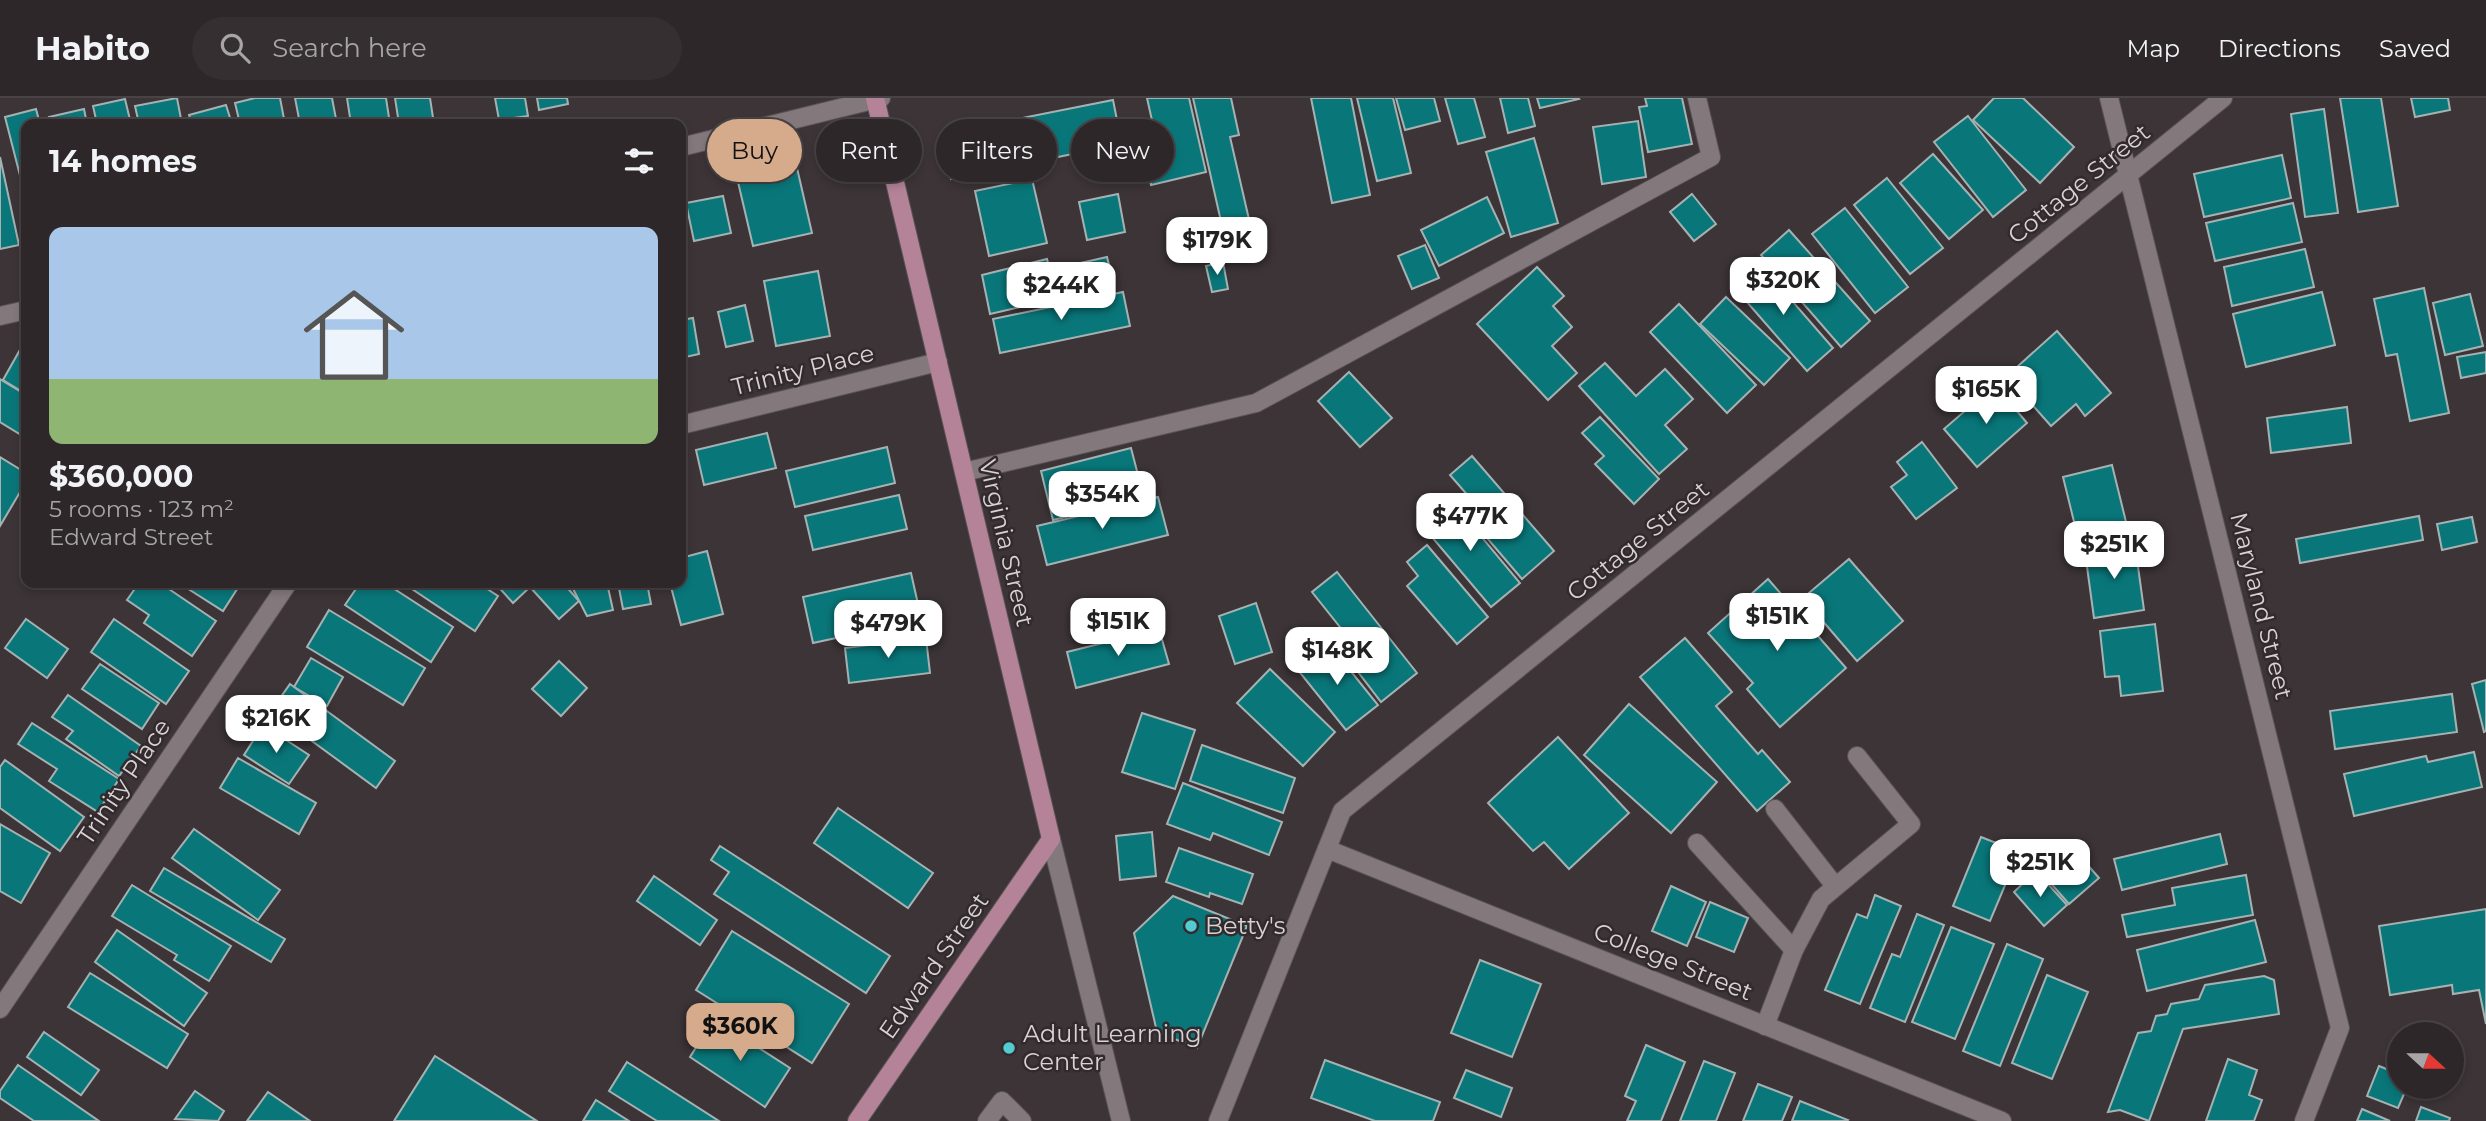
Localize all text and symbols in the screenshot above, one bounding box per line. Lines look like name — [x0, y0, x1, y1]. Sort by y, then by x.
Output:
search box — [192, 17, 682, 80]
text: Habito — [35, 28, 150, 68]
icon: search — [216, 29, 254, 67]
text: Search here — [272, 32, 427, 64]
text: Map — [2127, 34, 2180, 63]
text: Directions — [2218, 34, 2341, 63]
text: Saved — [2379, 34, 2451, 63]
street label: Cottage Street — [2002, 117, 2156, 250]
chip: Buy — [707, 119, 802, 182]
chip: Rent — [816, 119, 922, 182]
chip: Filters — [936, 119, 1057, 182]
chip: New — [1071, 119, 1174, 182]
icon: filters — [620, 142, 658, 180]
text: 14 homes — [49, 143, 197, 180]
pin: $179K — [1168, 218, 1266, 277]
text: $179K — [1182, 226, 1252, 254]
pin: $320K — [1734, 258, 1832, 317]
pin: $244K — [1012, 262, 1110, 322]
text: $320K — [1746, 266, 1820, 294]
text: $244K — [1023, 271, 1099, 299]
icon: home — [291, 272, 417, 398]
street label: Trinity Place — [729, 338, 877, 401]
pin: $165K — [1937, 366, 2035, 426]
text: $165K — [1952, 375, 2020, 403]
street label: Virginia Street — [973, 456, 1040, 630]
text: $360,000 — [49, 458, 193, 495]
pin: $354K — [1053, 472, 1151, 531]
street label: Cottage Street — [1561, 474, 1715, 607]
text: $354K — [1065, 480, 1139, 508]
pin: $477K — [1421, 494, 1519, 553]
text: 5 rooms · 123 m² — [49, 495, 234, 523]
text: $477K — [1432, 502, 1508, 530]
street label: Maryland Street — [2224, 509, 2299, 703]
pin: $251K — [2065, 522, 2163, 581]
text: Edward Street — [49, 523, 213, 551]
text: $251K — [2080, 530, 2148, 558]
pin: $151K — [1728, 594, 1826, 653]
pin: $151K — [1069, 598, 1167, 658]
pin: $479K — [839, 601, 937, 660]
text: $151K — [1745, 602, 1809, 630]
text: $151K — [1086, 607, 1150, 635]
text: $479K — [850, 609, 926, 637]
pin: $148K — [1288, 628, 1386, 687]
text: $148K — [1301, 636, 1373, 664]
pin: $216K — [227, 696, 325, 755]
text: $216K — [242, 704, 310, 732]
street label: Trinity Place — [71, 713, 176, 850]
pin: $251K — [1991, 840, 2089, 899]
text: $251K — [2006, 848, 2074, 876]
street label: Edward Street — [873, 887, 995, 1044]
place label: Betty's — [1205, 911, 1285, 940]
street label: College Street — [1590, 916, 1757, 1007]
marker: Betty's — [1183, 918, 1199, 934]
pin: $360K — [691, 1004, 789, 1063]
text: $360K — [702, 1012, 778, 1040]
place label: Adult Learning Center — [1023, 1019, 1202, 1076]
north arrow — [2387, 1022, 2464, 1099]
map controls — [2387, 1022, 2464, 1099]
marker: Adult Learning Center — [1001, 1040, 1017, 1056]

